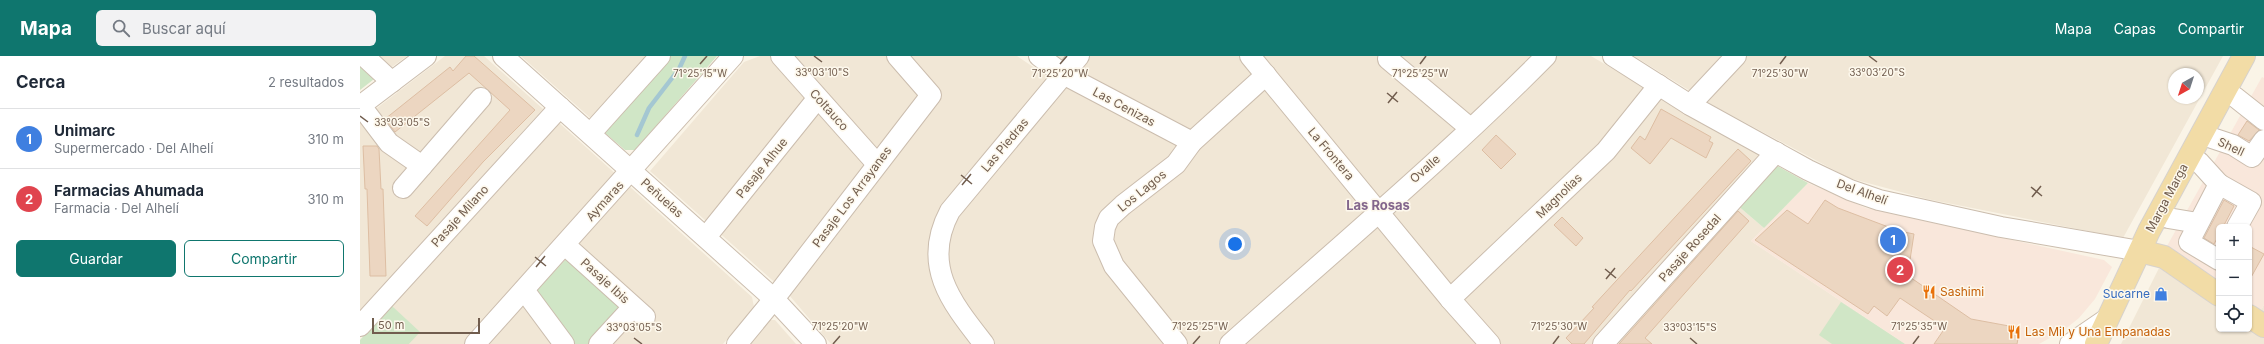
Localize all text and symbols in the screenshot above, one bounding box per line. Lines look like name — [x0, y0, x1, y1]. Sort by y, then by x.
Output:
search box — [96, 10, 376, 46]
text: Mapa — [20, 17, 72, 40]
icon: search — [110, 17, 132, 39]
text: Buscar aquí — [142, 19, 226, 38]
text: Mapa — [2055, 20, 2092, 37]
text: Capas — [2114, 20, 2156, 37]
text: Compartir — [2178, 20, 2244, 37]
text: 33°03'10"S — [795, 66, 849, 78]
text: 33°03'20"S — [1849, 66, 1905, 78]
text: 71°25'15"W — [673, 67, 727, 79]
text: 71°25'20"W — [1032, 67, 1088, 79]
text: 71°25'25"W — [1392, 67, 1448, 79]
text: 71°25'30"W — [1752, 67, 1808, 79]
north arrow — [2168, 68, 2204, 104]
text: Cerca — [16, 72, 65, 92]
text: 2 resultados — [268, 74, 344, 90]
street label: Las Cenizas — [1090, 84, 1158, 129]
street label: Coltauco — [807, 86, 852, 134]
street label: Las Piedras — [978, 115, 1031, 175]
text: 33°03'05"S — [374, 116, 430, 128]
text: Unimarc — [54, 121, 115, 140]
street label: La Frontera — [1305, 124, 1358, 183]
text: 1 — [26, 131, 32, 147]
text: 310 m — [307, 131, 344, 147]
street label: Shell — [2216, 134, 2247, 159]
street label: Pasaje Alhue — [733, 135, 790, 201]
text: Supermercado · Del Alhelí — [54, 140, 213, 156]
street label: Pasaje Los Arrayanes — [809, 143, 894, 250]
street label: Ovalle — [1406, 151, 1443, 186]
street label: Marga Marga — [2142, 161, 2191, 235]
street label: Los Lagos — [1114, 166, 1169, 215]
street label: Magnolias — [1533, 170, 1585, 221]
street label: Peñuelas — [638, 175, 687, 221]
street label: Del Alhelí — [1835, 175, 1890, 208]
street label: Aymaras — [583, 177, 627, 224]
text: Farmacias Ahumada — [54, 181, 204, 200]
street label: Pasaje Milano — [428, 182, 491, 250]
text: 2 — [25, 191, 33, 207]
text: 310 m — [307, 191, 344, 207]
district label: Las Rosas — [1346, 197, 1410, 213]
text: Farmacia · Del Alhelí — [54, 200, 179, 216]
street label: Pasaje Rosedal — [1655, 211, 1724, 285]
map controls — [2216, 224, 2252, 332]
button: + — [2216, 224, 2252, 260]
pin: 1 — [1880, 225, 1906, 255]
your location — [1225, 234, 1245, 254]
button: Guardar — [16, 240, 176, 277]
button: Compartir — [184, 240, 344, 277]
street label: Pasaje Ibis — [578, 255, 633, 306]
pin: 2 — [1887, 255, 1913, 285]
button: − — [2216, 260, 2252, 296]
restaurant icon: Sashimi — [1921, 284, 1937, 300]
place label: Sashimi — [1940, 284, 1984, 299]
place label: Sucarne — [2103, 286, 2150, 301]
shop icon: Sucarne — [2153, 286, 2169, 302]
button: locate — [2216, 296, 2252, 332]
scale bar — [372, 316, 480, 335]
text: 50 m — [378, 318, 404, 332]
text: 71°25'20"W — [812, 320, 868, 332]
text: 71°25'25"W — [1172, 320, 1228, 332]
text: 71°25'30"W — [1531, 320, 1587, 332]
text: 71°25'35"W — [1891, 320, 1947, 332]
text: 33°03'05"S — [606, 321, 662, 333]
text: 33°03'15"S — [1663, 321, 1717, 333]
restaurant icon: Las Mil y Una Empanadas — [2006, 324, 2022, 340]
place label: Las Mil y Una Empanadas — [2025, 324, 2171, 339]

